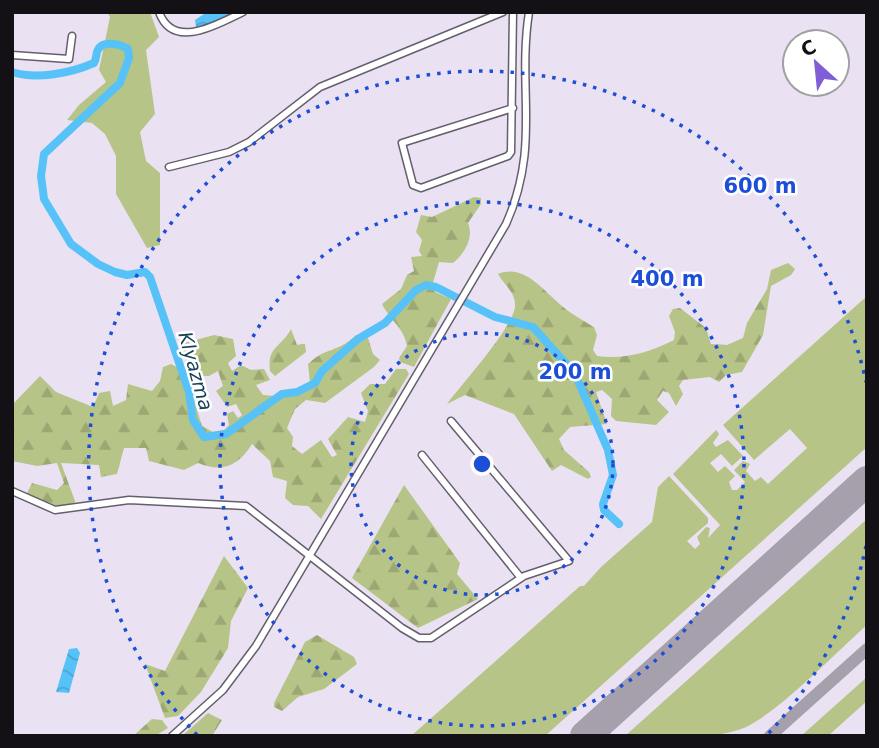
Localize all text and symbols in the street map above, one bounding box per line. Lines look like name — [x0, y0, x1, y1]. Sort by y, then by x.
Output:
north arrow — [781, 28, 851, 98]
text: С — [797, 35, 819, 61]
text: 600 m — [723, 174, 797, 198]
text: 400 m — [630, 267, 704, 291]
water label: Klyazma — [174, 329, 218, 413]
text: 200 m — [538, 360, 612, 384]
centre of rings — [470, 452, 494, 476]

